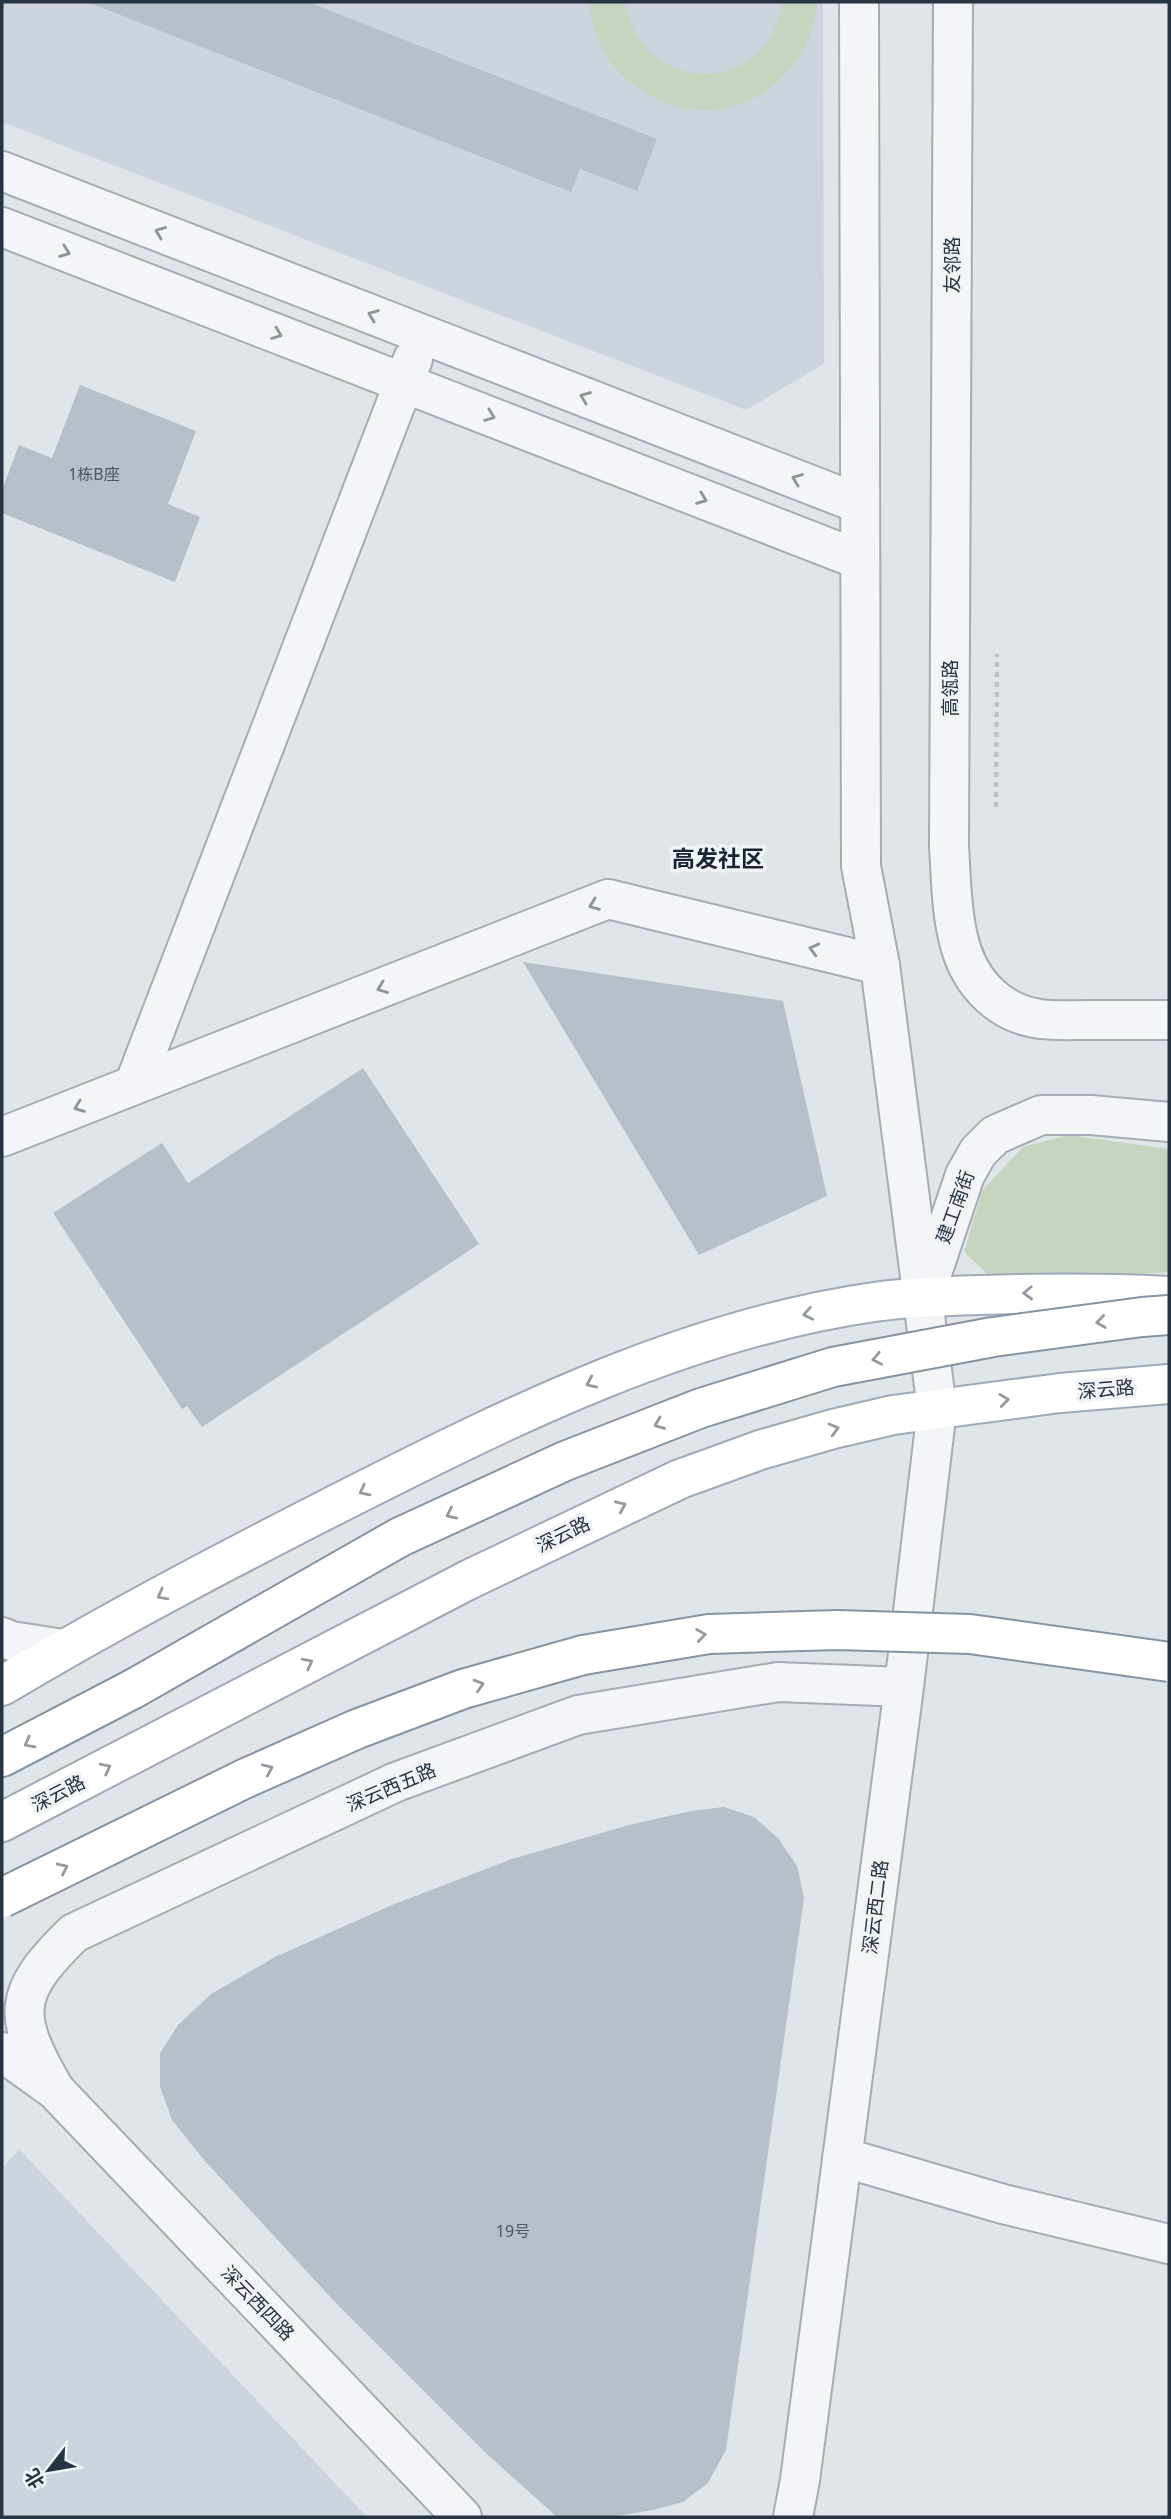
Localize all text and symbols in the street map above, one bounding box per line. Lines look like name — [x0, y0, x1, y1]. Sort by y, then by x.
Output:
one-way arrow — [155, 227, 167, 241]
street label: 友邻路 — [939, 236, 965, 294]
one-way arrow — [59, 244, 71, 258]
one-way arrow — [367, 309, 379, 323]
one-way arrow — [271, 326, 283, 340]
one-way arrow — [579, 391, 591, 405]
one-way arrow — [483, 408, 495, 422]
house number: 1栋B座 — [68, 463, 120, 485]
one-way arrow — [791, 473, 803, 487]
one-way arrow — [695, 490, 707, 504]
street label: 高瓴路 — [937, 659, 963, 717]
district label: 高发社区 — [672, 842, 764, 874]
one-way arrow — [588, 896, 600, 910]
one-way arrow — [808, 943, 820, 957]
one-way arrow — [376, 980, 388, 994]
one-way arrow — [73, 1098, 85, 1112]
street label: 建工南街 — [930, 1167, 980, 1247]
one-way arrow — [1022, 1286, 1033, 1301]
one-way arrow — [802, 1306, 814, 1321]
one-way arrow — [1096, 1315, 1107, 1330]
one-way arrow — [871, 1351, 883, 1366]
street label: 深云路 — [1076, 1374, 1136, 1404]
one-way arrow — [586, 1375, 599, 1389]
one-way arrow — [998, 1393, 1010, 1408]
one-way arrow — [654, 1416, 666, 1430]
one-way arrow — [828, 1423, 840, 1437]
one-way arrow — [358, 1482, 371, 1496]
one-way arrow — [613, 1500, 626, 1514]
one-way arrow — [445, 1506, 458, 1520]
street label: 深云路 — [532, 1510, 594, 1558]
one-way arrow — [156, 1587, 169, 1601]
one-way arrow — [695, 1628, 707, 1643]
one-way arrow — [301, 1658, 313, 1672]
one-way arrow — [473, 1678, 485, 1693]
one-way arrow — [24, 1735, 36, 1748]
street label: 深云西五路 — [342, 1756, 440, 1818]
one-way arrow — [99, 1763, 111, 1776]
one-way arrow — [261, 1763, 273, 1777]
street label: 深云路 — [27, 1768, 89, 1818]
street label: 深云西二路 — [856, 1858, 894, 1956]
one-way arrow — [56, 1862, 68, 1876]
house number: 19号 — [496, 2220, 530, 2242]
street label: 深云西四路 — [216, 2260, 300, 2346]
north arrow — [14, 2435, 84, 2505]
text: 北 — [18, 2464, 50, 2494]

